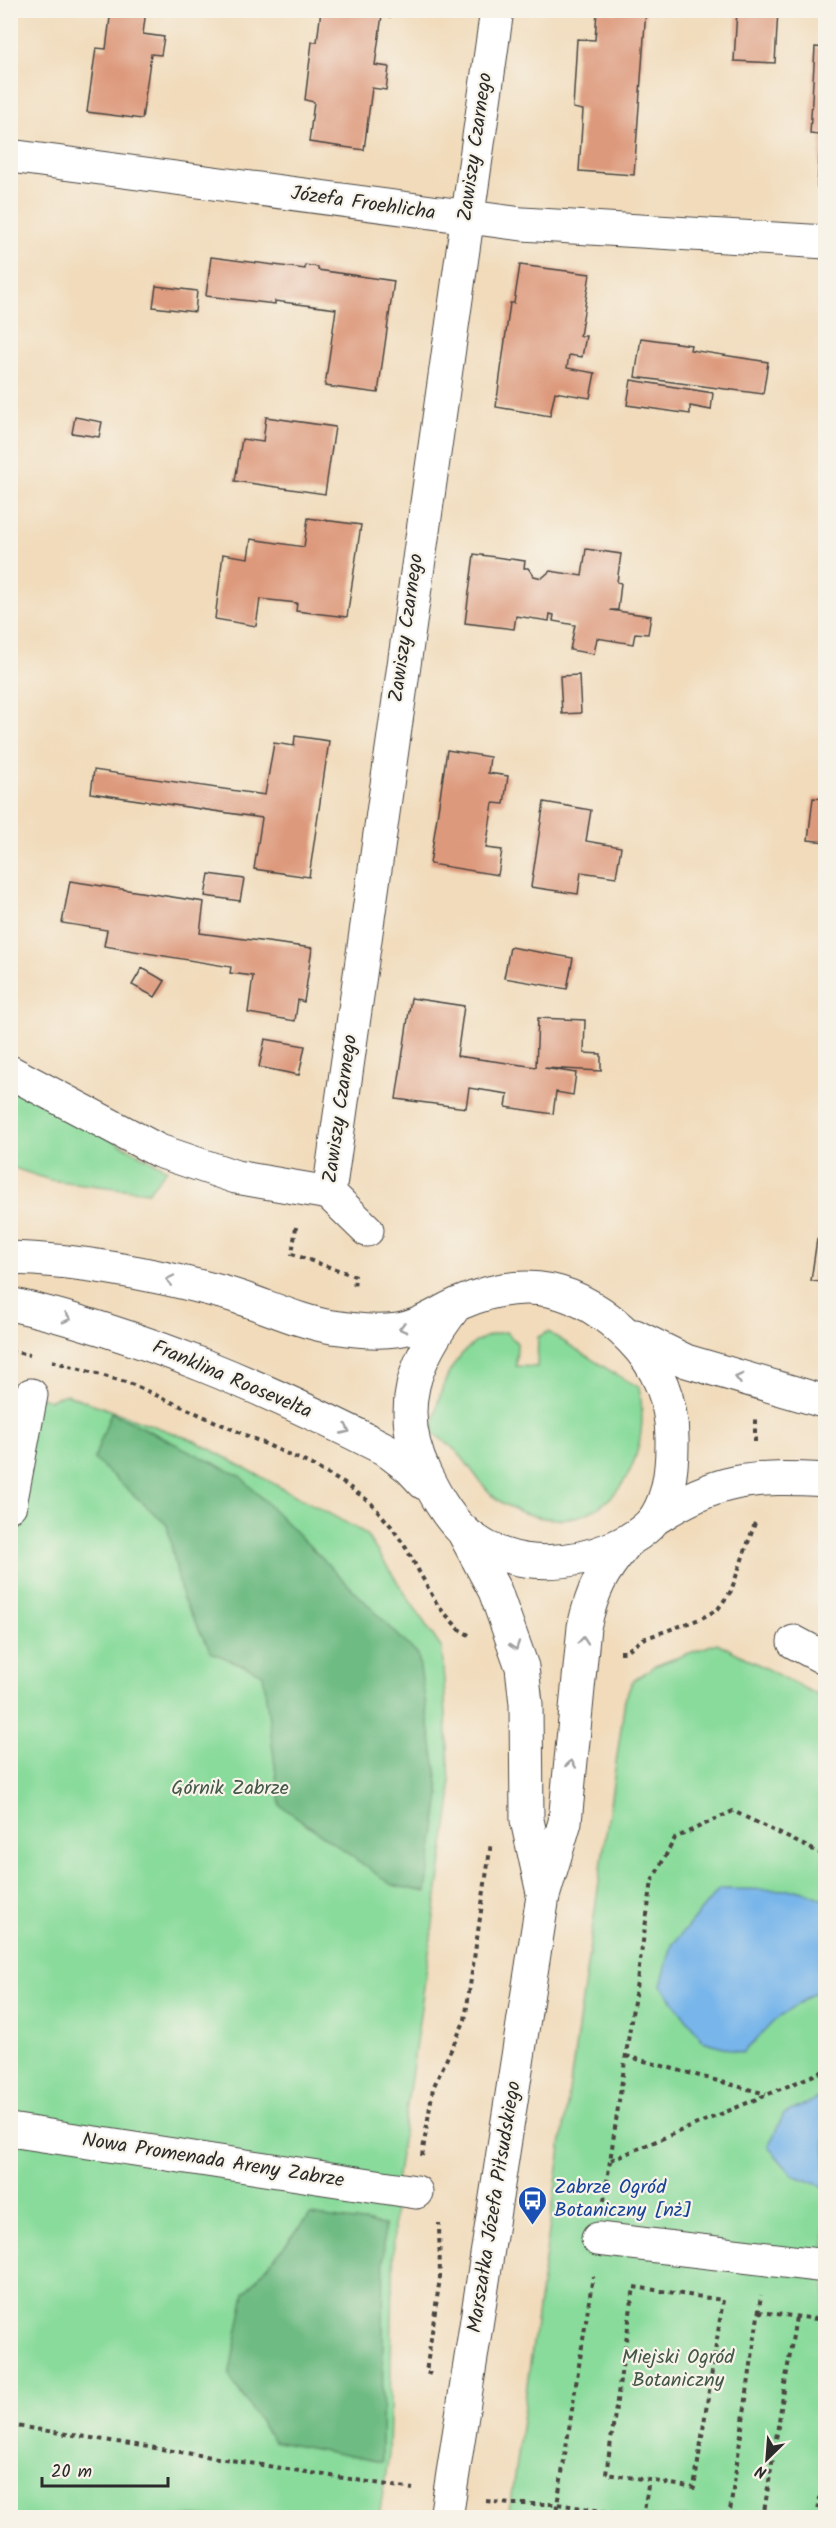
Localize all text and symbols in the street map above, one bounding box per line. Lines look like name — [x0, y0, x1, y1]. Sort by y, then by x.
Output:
street label: Zawiszy Czarnego — [450, 71, 502, 223]
street label: Józefa Froehlicha — [289, 178, 437, 230]
street label: Zawiszy Czarnego — [381, 552, 433, 704]
street label: Zawiszy Czarnego — [315, 1033, 367, 1185]
one-way arrow — [165, 1274, 175, 1287]
one-way arrow — [61, 1311, 72, 1323]
one-way arrow — [398, 1320, 408, 1333]
street label: Franklina Roosevelta — [147, 1332, 317, 1428]
one-way arrow — [734, 1373, 744, 1386]
one-way arrow — [339, 1423, 350, 1435]
one-way arrow — [576, 1637, 589, 1646]
one-way arrow — [508, 1641, 521, 1651]
one-way arrow — [564, 1759, 577, 1768]
park label: Górnik Zabrze — [171, 1773, 289, 1805]
street label: Marszałka Józefa Piłsudskiego — [459, 2079, 531, 2335]
street label: Nowa Promenada Areny Zabrze — [80, 2124, 346, 2198]
place label: Zabrze Ogród Botaniczny [nż] — [554, 2172, 691, 2227]
bus stop icon: Zabrze Ogród Botaniczny [nż] — [517, 2184, 549, 2226]
park label: Miejski Ogród Botaniczny — [622, 2342, 735, 2397]
north arrow — [737, 2429, 797, 2489]
scale bar — [42, 2450, 168, 2488]
text: 20 m — [51, 2458, 92, 2487]
text: N — [751, 2458, 771, 2485]

